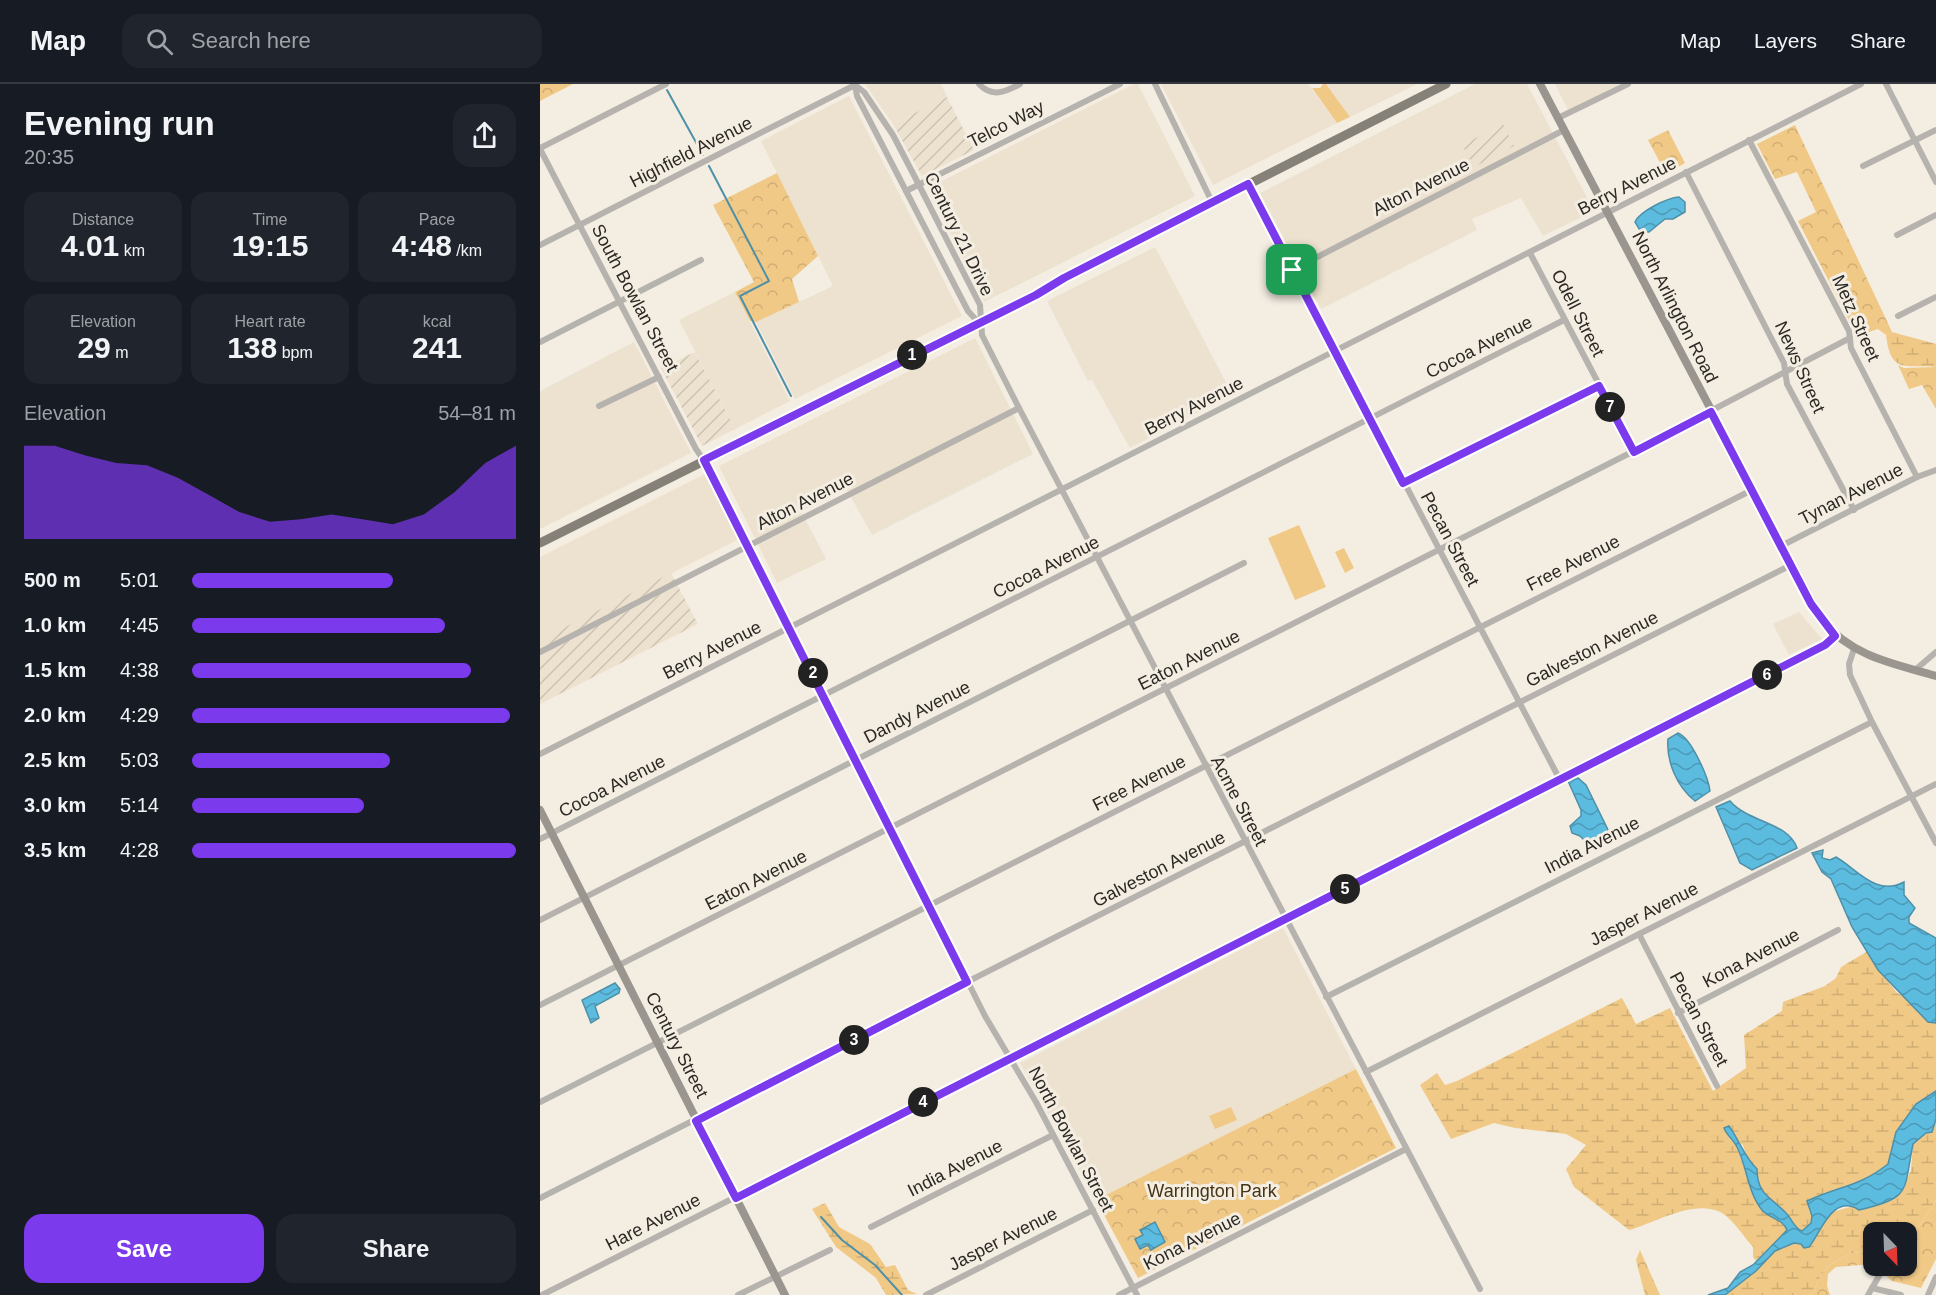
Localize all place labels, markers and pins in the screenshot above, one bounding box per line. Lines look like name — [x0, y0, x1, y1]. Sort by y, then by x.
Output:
pin — [1266, 244, 1317, 295]
pin: 1 — [897, 340, 927, 370]
pin: 7 — [1595, 392, 1625, 422]
pin: 2 — [798, 658, 828, 688]
pin: 6 — [1752, 660, 1782, 690]
pin: 5 — [1330, 874, 1360, 904]
pin: 3 — [839, 1025, 869, 1055]
pin: 4 — [908, 1087, 938, 1117]

